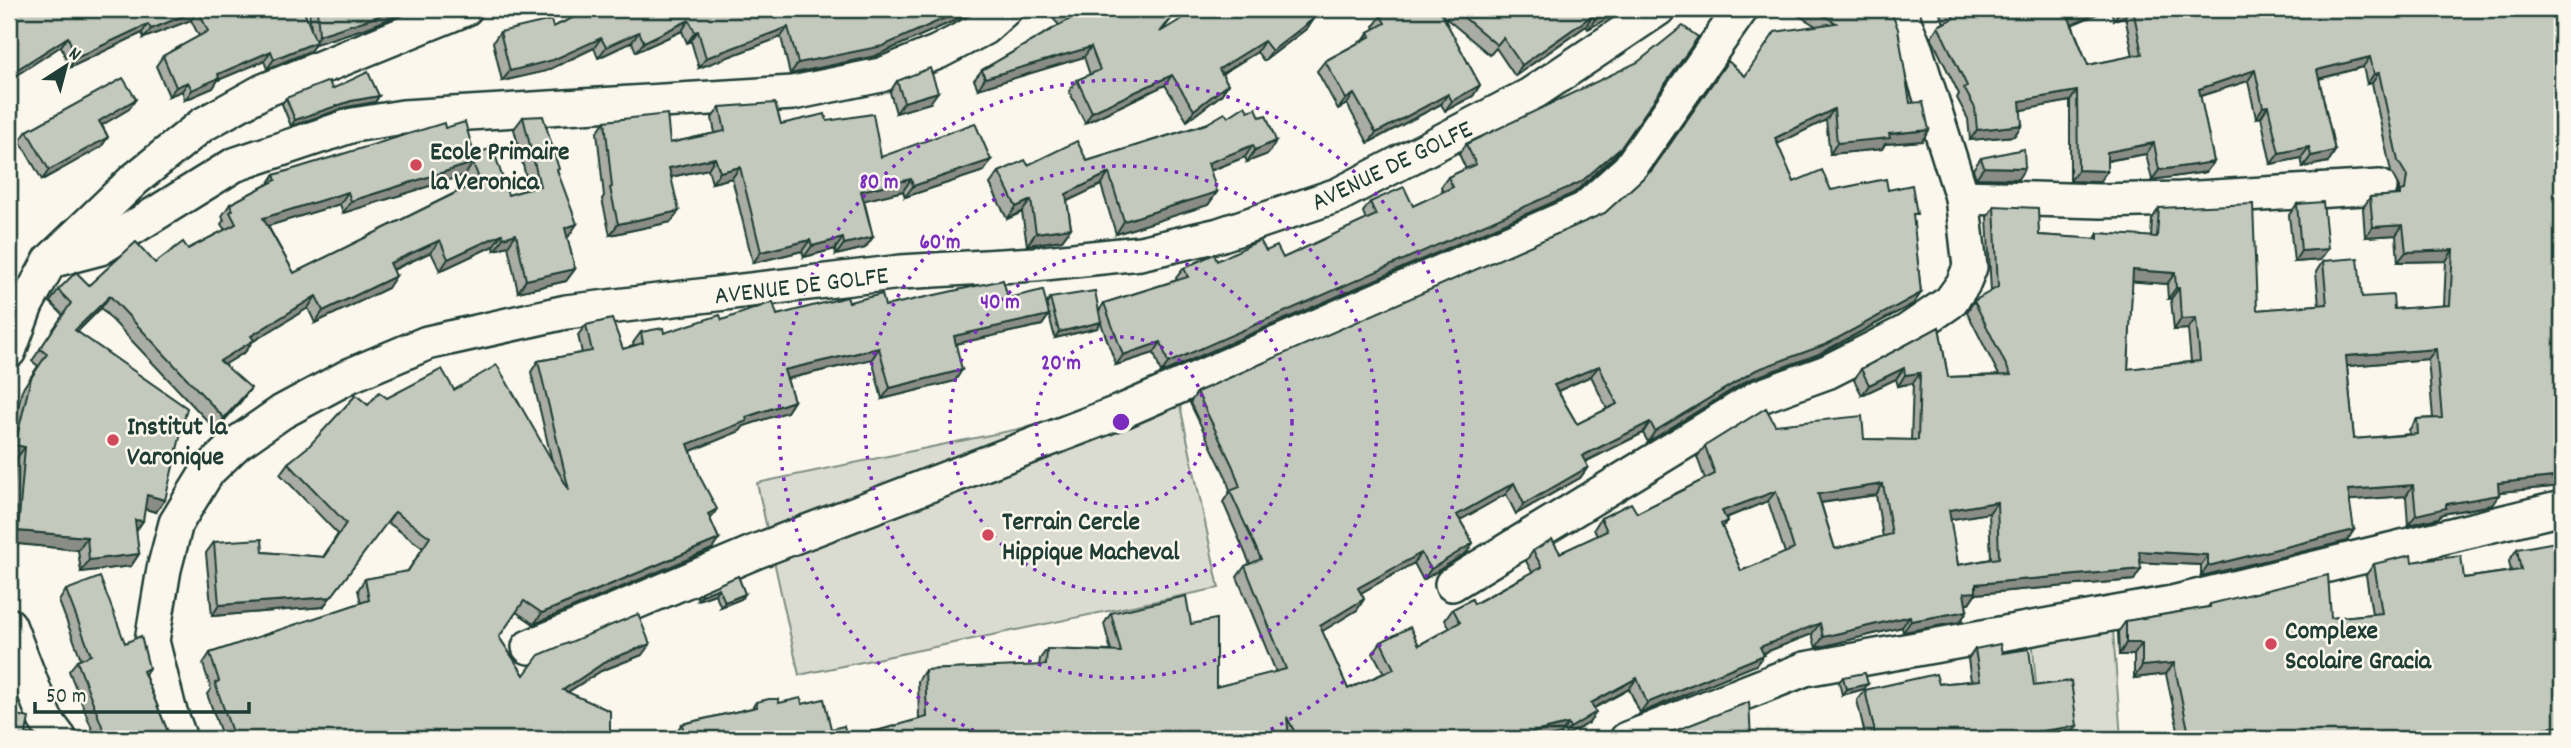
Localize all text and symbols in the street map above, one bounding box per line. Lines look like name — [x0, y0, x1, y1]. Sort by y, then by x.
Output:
north arrow — [32, 32, 102, 102]
text: N — [62, 41, 86, 69]
street label: AVENUE DE GOLFE — [1306, 112, 1479, 222]
place label: Ecole Primaire la Veronica — [430, 135, 570, 202]
marker: Ecole Primaire la Veronica — [408, 157, 424, 173]
text: 80 m — [859, 169, 899, 199]
text: 60 m — [920, 229, 960, 259]
street label: AVENUE DE GOLFE — [712, 258, 891, 316]
text: 40 m — [980, 289, 1020, 319]
text: 20 m — [1041, 350, 1081, 380]
place label: Institut la Varonique — [127, 410, 228, 477]
centre of rings — [1109, 410, 1133, 434]
marker: Institut la Varonique — [105, 432, 121, 448]
place label: Terrain Cercle Hippique Macheval — [1002, 505, 1180, 572]
marker: Terrain Cercle Hippique Macheval — [980, 527, 996, 543]
place label: Complexe Scolaire Gracia — [2285, 614, 2432, 681]
marker: Complexe Scolaire Gracia — [2263, 636, 2279, 652]
scale bar — [35, 671, 248, 715]
text: 50 m — [46, 683, 86, 713]

